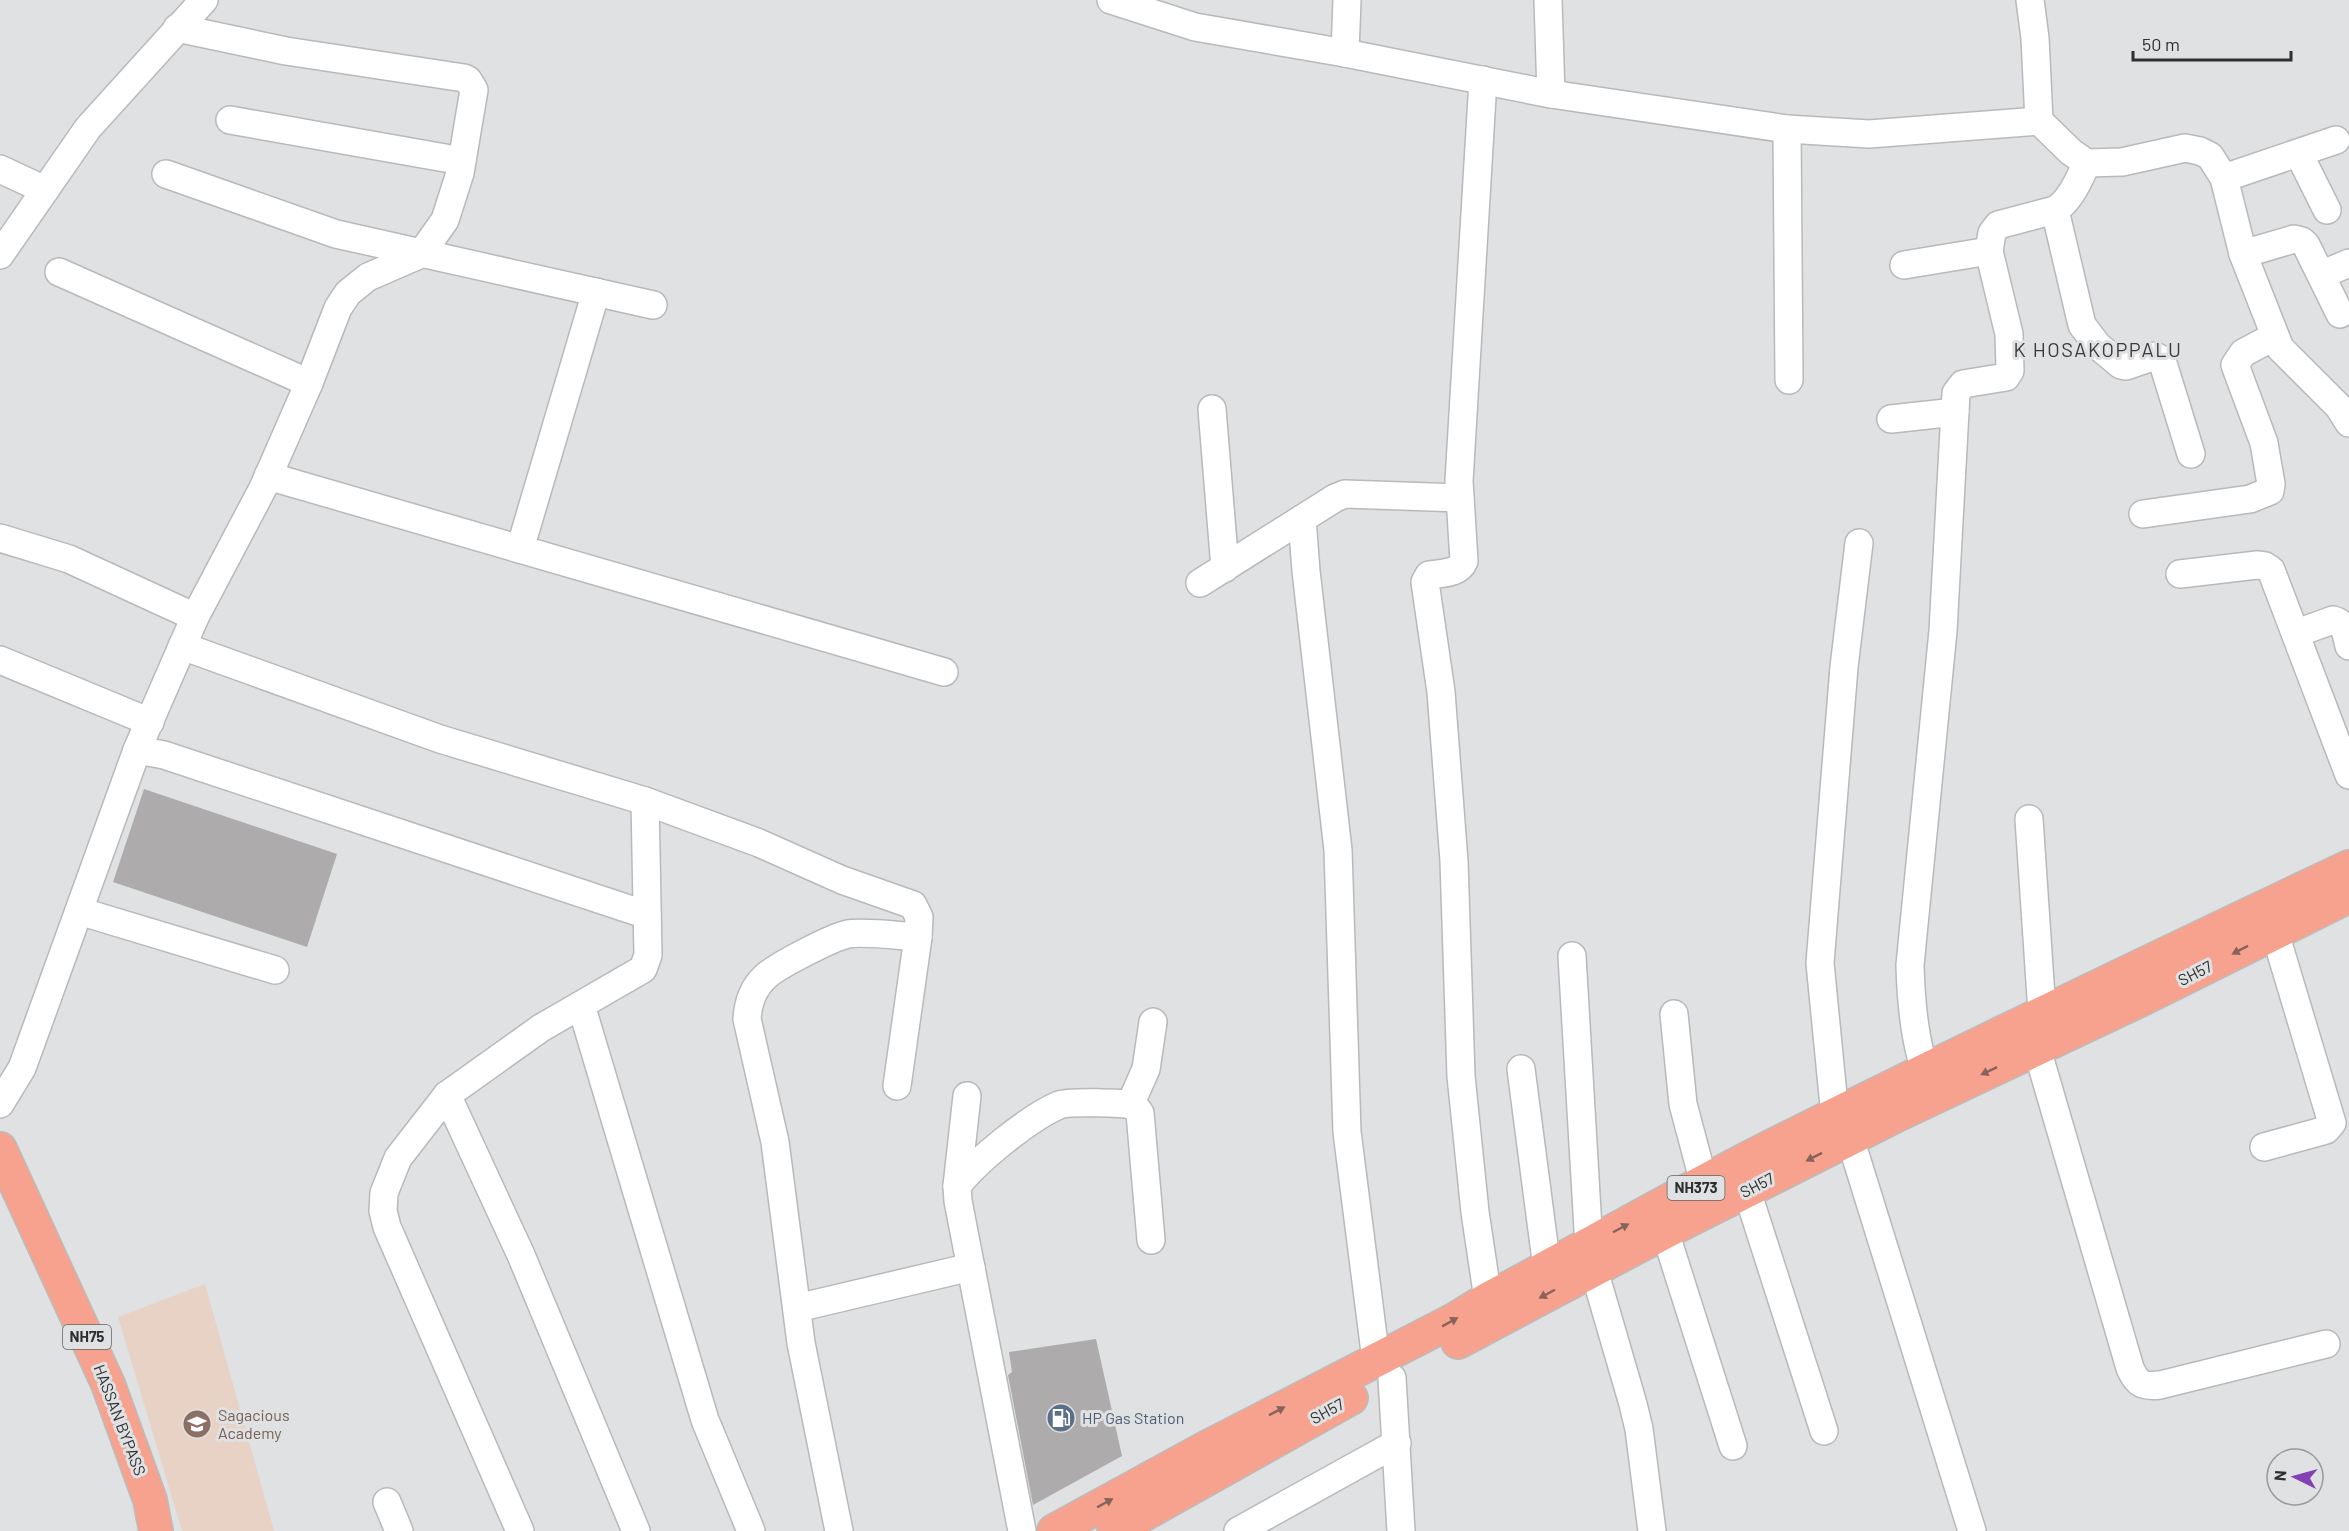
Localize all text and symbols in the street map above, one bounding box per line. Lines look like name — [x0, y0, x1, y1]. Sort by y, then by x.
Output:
scale bar — [2133, 24, 2290, 62]
text: 50 m — [2142, 33, 2180, 55]
district label: K HOSAKOPPALU — [2013, 337, 2183, 361]
one-way arrow — [2232, 945, 2249, 955]
street label: SH57 — [2175, 956, 2215, 989]
one-way arrow — [1981, 1067, 1998, 1076]
one-way arrow — [1805, 1152, 1822, 1161]
street label: SH57 — [1737, 1168, 1777, 1201]
road number: NH373 — [1668, 1176, 1724, 1200]
one-way arrow — [1613, 1223, 1630, 1233]
one-way arrow — [1538, 1289, 1555, 1299]
one-way arrow — [1442, 1317, 1459, 1327]
road number: NH75 — [63, 1325, 111, 1349]
street label: HASSAN BYPASS — [91, 1361, 150, 1478]
street label: SH57 — [1307, 1394, 1347, 1427]
fuel station icon: HP Gas Station — [1045, 1402, 1077, 1434]
place label: Sagacious Academy — [218, 1405, 290, 1442]
one-way arrow — [1269, 1406, 1286, 1416]
school or university icon: Sagacious Academy — [181, 1408, 213, 1440]
place label: HP Gas Station — [1082, 1408, 1184, 1427]
north arrow — [2265, 1447, 2325, 1507]
text: N — [2270, 1470, 2289, 1482]
one-way arrow — [1097, 1498, 1114, 1508]

